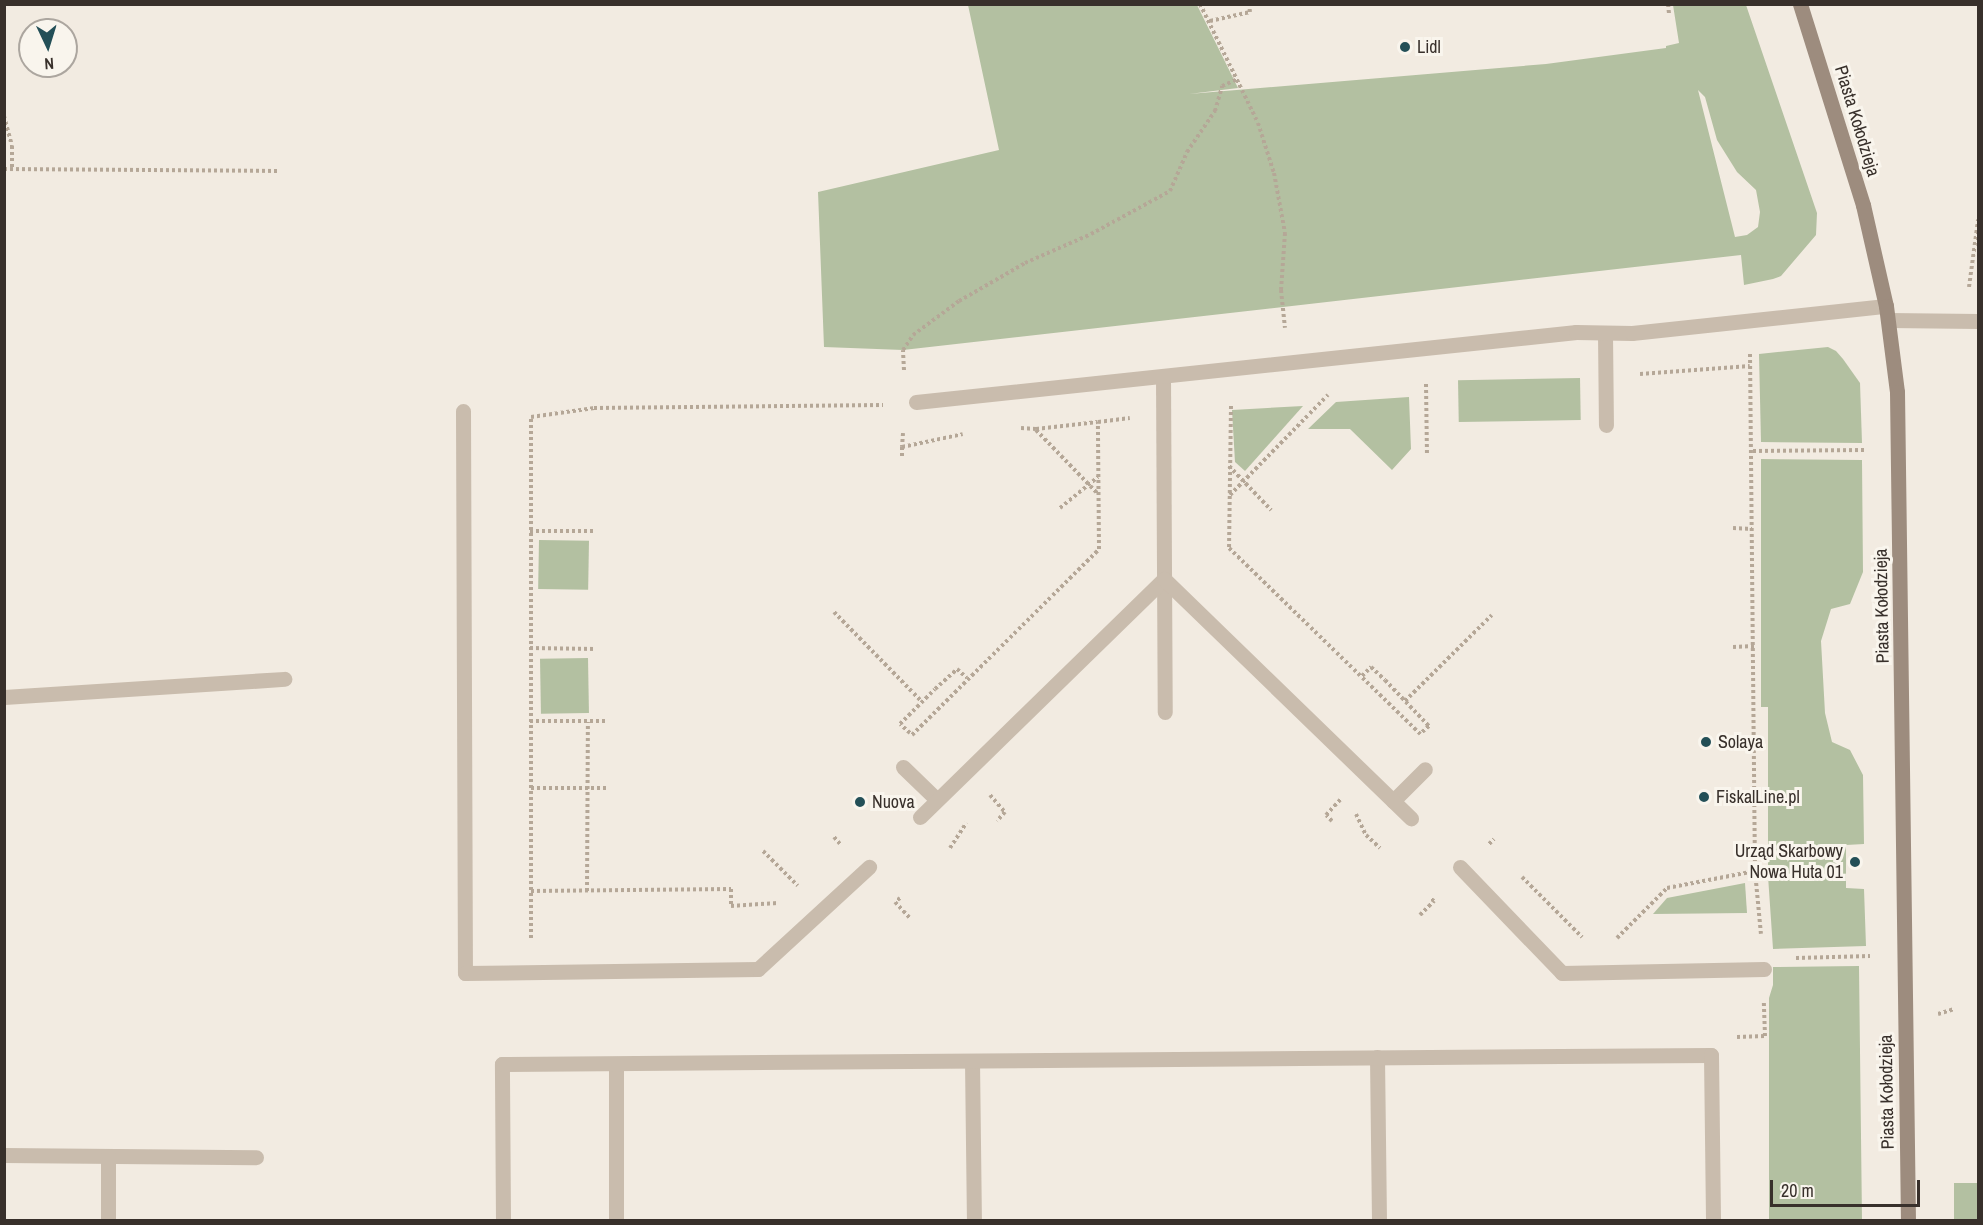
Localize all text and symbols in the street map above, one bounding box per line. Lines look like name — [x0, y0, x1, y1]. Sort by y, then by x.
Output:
north arrow — [18, 18, 78, 78]
place label: Lidl — [1417, 36, 1441, 58]
marker: Lidl — [1398, 40, 1412, 54]
text: N — [44, 53, 55, 75]
street label: Piasta Kołodzieja — [1830, 63, 1884, 179]
street label: Piasta Kołodzieja — [1870, 548, 1894, 664]
place label: Solaya — [1718, 731, 1763, 753]
marker: Solaya — [1699, 735, 1713, 749]
place label: FiskalLine.pl — [1716, 786, 1800, 808]
marker: FiskalLine.pl — [1697, 790, 1711, 804]
place label: Nuova — [872, 791, 915, 813]
marker: Nuova — [853, 795, 867, 809]
place label: Urząd Skarbowy Nowa Huta 01 — [1735, 841, 1843, 884]
marker: Urząd Skarbowy Nowa Huta 01 — [1848, 855, 1862, 869]
street label: Piasta Kołodzieja — [1875, 1034, 1899, 1150]
scale bar — [1773, 1168, 1923, 1206]
text: 20 m — [1781, 1178, 1814, 1203]

